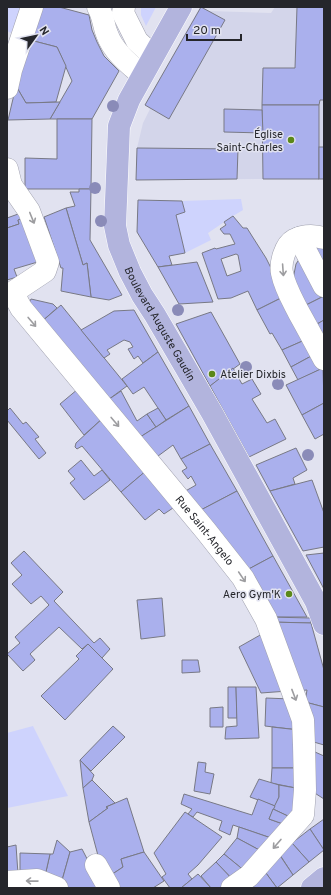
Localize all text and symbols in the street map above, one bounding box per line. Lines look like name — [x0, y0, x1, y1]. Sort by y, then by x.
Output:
north arrow — [16, 16, 56, 56]
scale bar — [187, 16, 241, 42]
text: 20 m — [193, 23, 221, 39]
text: N — [36, 24, 52, 38]
place label: Église Saint-Charles — [216, 127, 283, 155]
marker: Église Saint-Charles — [286, 135, 296, 145]
one-way arrow — [28, 212, 36, 224]
one-way arrow — [280, 264, 287, 277]
street label: Boulevard Auguste Gaudin — [121, 265, 198, 384]
one-way arrow — [28, 316, 37, 327]
place label: Atelier Dixbis — [220, 368, 286, 382]
marker: Atelier Dixbis — [207, 369, 217, 379]
one-way arrow — [111, 416, 120, 427]
street label: Rue Saint-Angelo — [172, 493, 236, 569]
one-way arrow — [238, 571, 246, 582]
place label: Aero Gym'K — [223, 588, 281, 602]
marker: Aero Gym'K — [284, 589, 294, 599]
one-way arrow — [291, 689, 299, 701]
one-way arrow — [272, 839, 281, 849]
one-way arrow — [26, 877, 39, 884]

